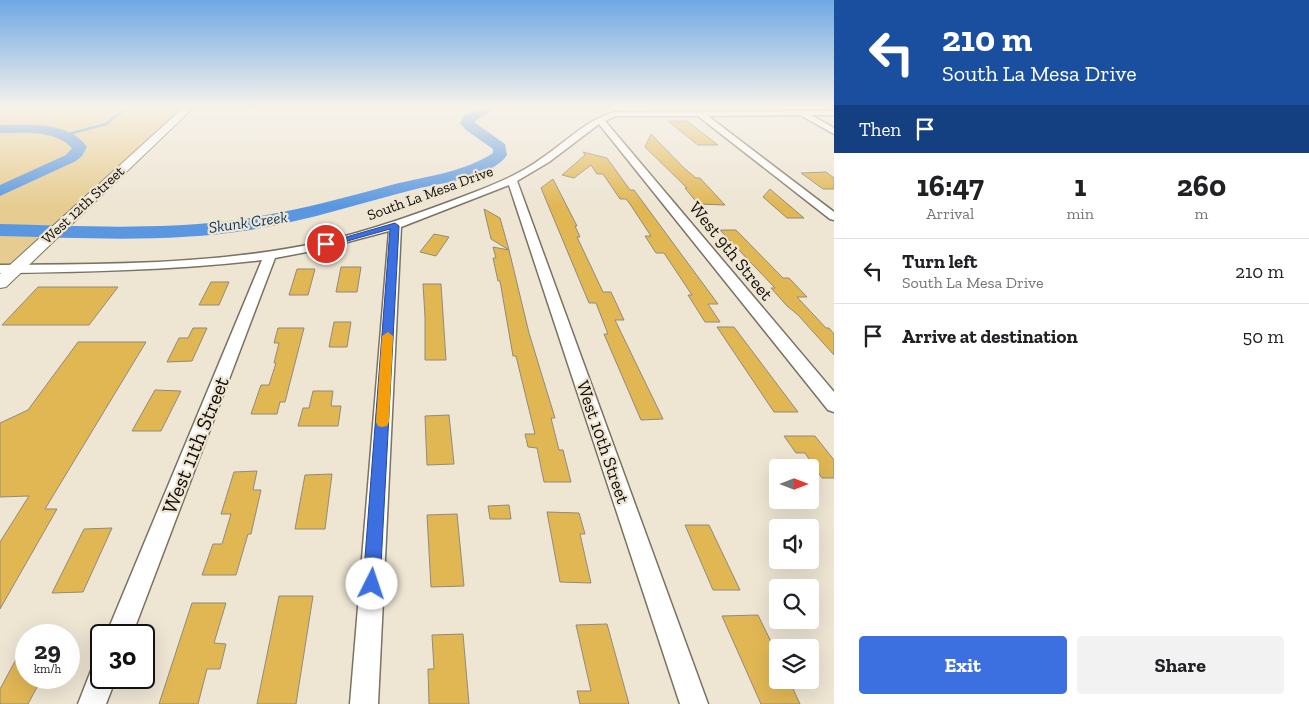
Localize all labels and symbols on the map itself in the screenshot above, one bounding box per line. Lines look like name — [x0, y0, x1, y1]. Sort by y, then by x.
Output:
street label: West 12th Street — [38, 162, 128, 248]
street label: South La Mesa Drive — [365, 162, 495, 224]
street label: West 9th Street — [684, 197, 778, 305]
water label: Skunk Creek — [207, 207, 289, 237]
pin — [305, 223, 347, 265]
street label: West 11th Street — [156, 372, 234, 517]
street label: West 10th Street — [572, 378, 634, 507]
north arrow — [769, 459, 819, 509]
position arrow — [345, 557, 397, 609]
speed limit sign: 30 — [90, 624, 155, 689]

